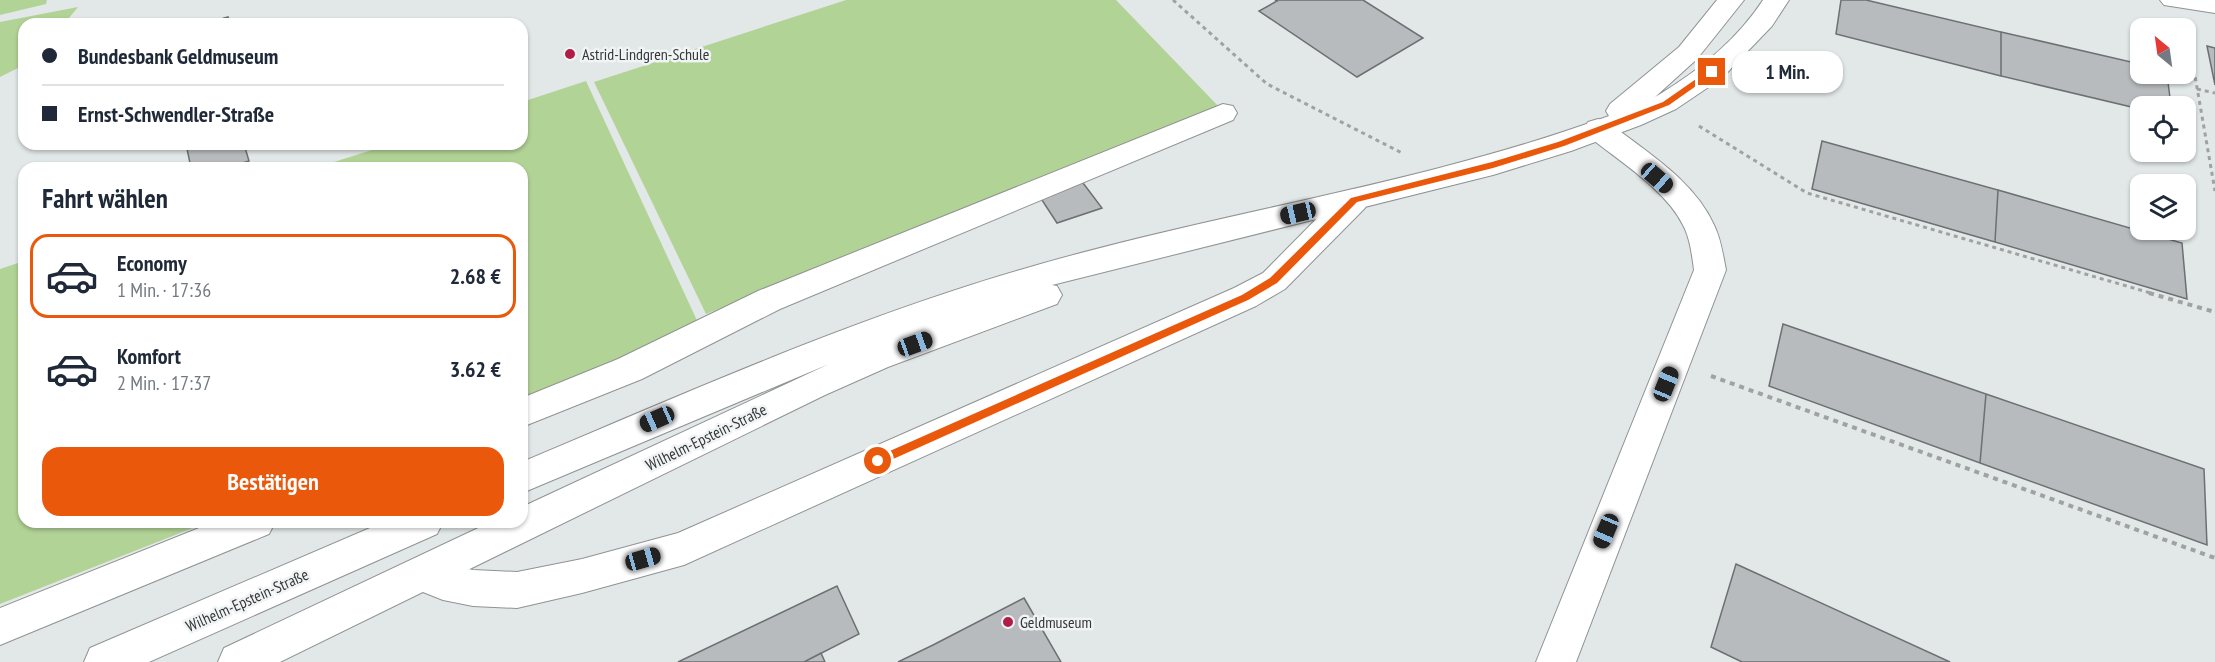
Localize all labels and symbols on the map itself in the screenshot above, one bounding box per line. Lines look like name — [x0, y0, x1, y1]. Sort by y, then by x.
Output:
north arrow — [2130, 18, 2196, 84]
place label: Astrid-Lindgren-Schule — [582, 44, 709, 64]
marker: Astrid-Lindgren-Schule — [563, 47, 577, 61]
callout: 1 Min. — [1733, 51, 1844, 93]
route end — [1698, 58, 1725, 85]
car — [1638, 159, 1676, 197]
car — [1278, 200, 1318, 226]
car — [895, 329, 935, 359]
car — [1651, 364, 1681, 404]
street label: Wilhelm-Epstein-Straße — [642, 399, 770, 475]
car — [637, 403, 677, 435]
route start — [864, 447, 891, 474]
car — [1591, 511, 1621, 551]
car — [623, 545, 663, 573]
street label: Wilhelm-Epstein-Straße — [183, 564, 311, 636]
place label: Geldmuseum — [1020, 612, 1092, 632]
marker: Geldmuseum — [1001, 615, 1015, 629]

